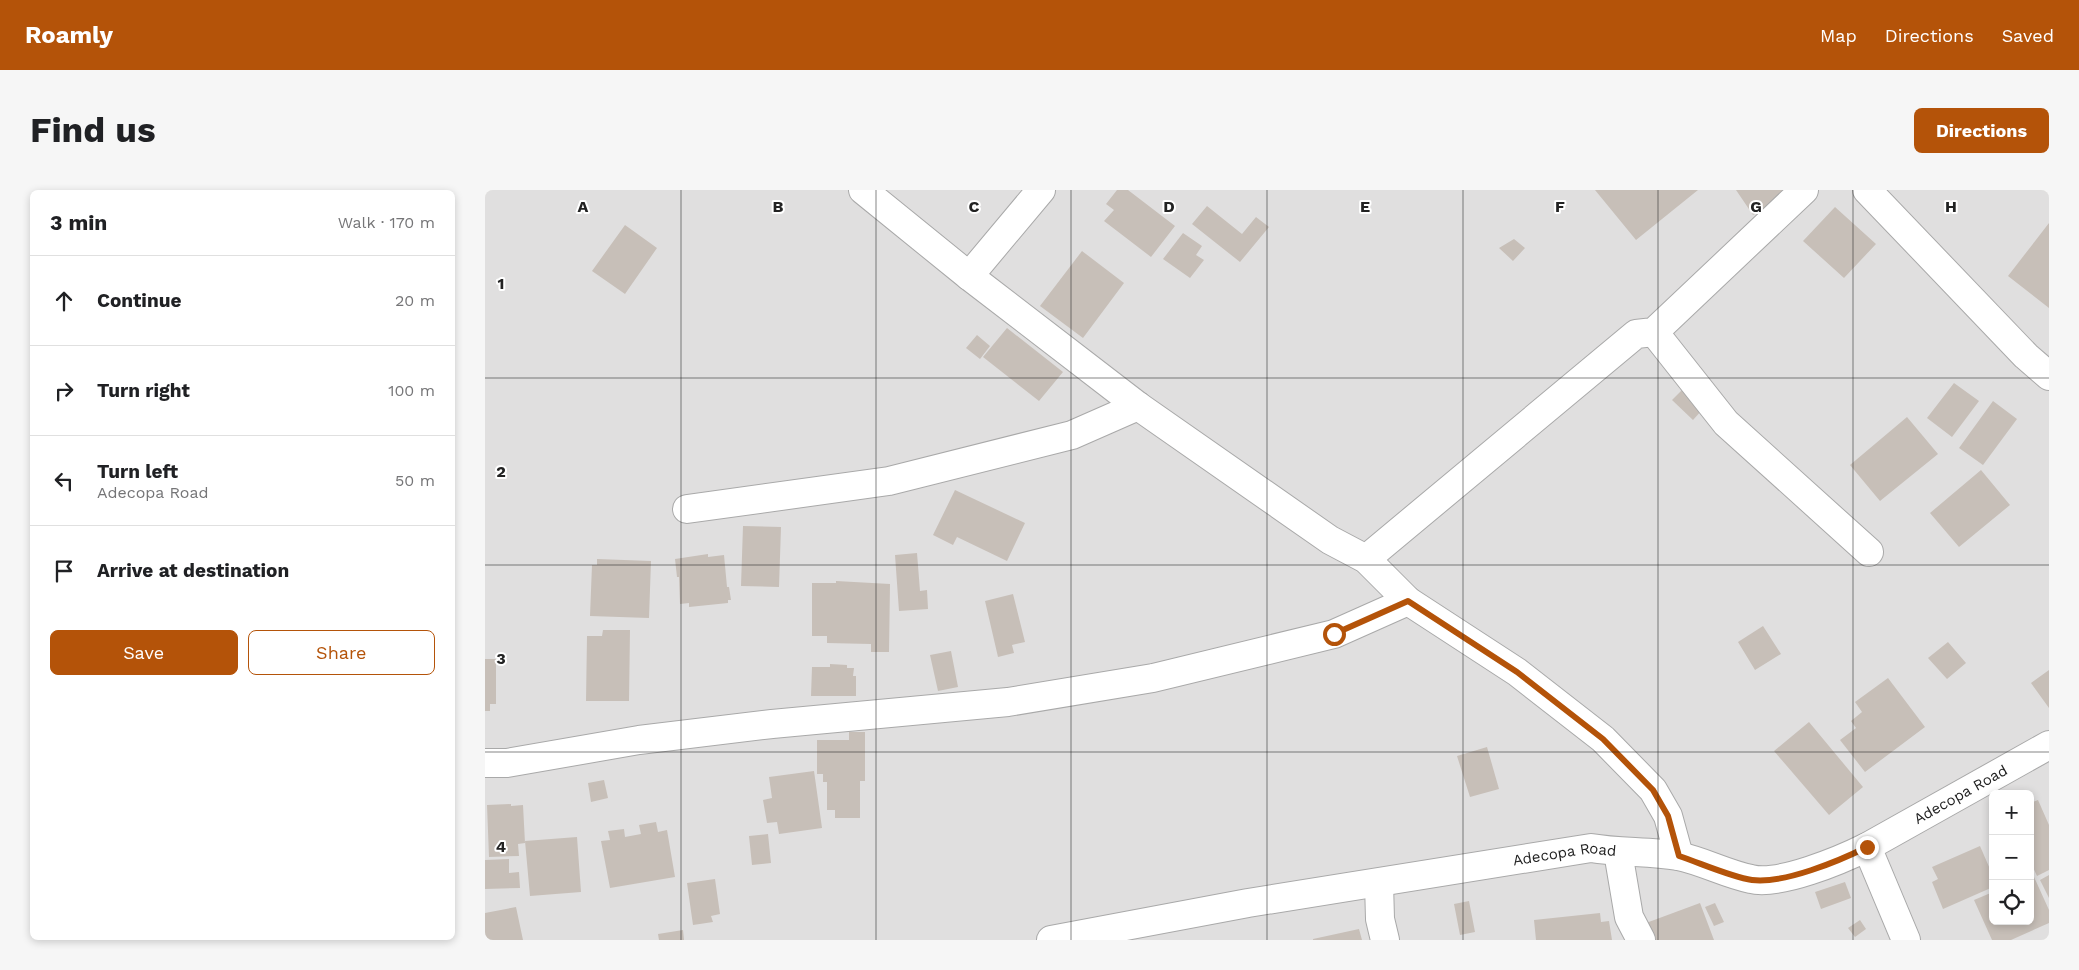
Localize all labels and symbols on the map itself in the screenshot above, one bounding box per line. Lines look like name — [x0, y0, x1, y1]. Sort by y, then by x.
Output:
text: A — [578, 197, 589, 216]
text: B — [773, 197, 784, 216]
text: C — [969, 197, 980, 216]
text: D — [1163, 197, 1175, 216]
text: E — [1360, 197, 1370, 216]
text: F — [1555, 197, 1565, 216]
text: G — [1750, 197, 1762, 216]
text: H — [1945, 197, 1957, 216]
text: 1 — [498, 274, 504, 293]
text: 2 — [496, 462, 506, 481]
route start — [1323, 623, 1346, 646]
text: 3 — [496, 649, 506, 668]
street label: Adecopa Road — [1911, 761, 2011, 828]
route end — [1856, 836, 1879, 859]
text: 4 — [496, 837, 506, 856]
street label: Adecopa Road — [1511, 839, 1617, 869]

